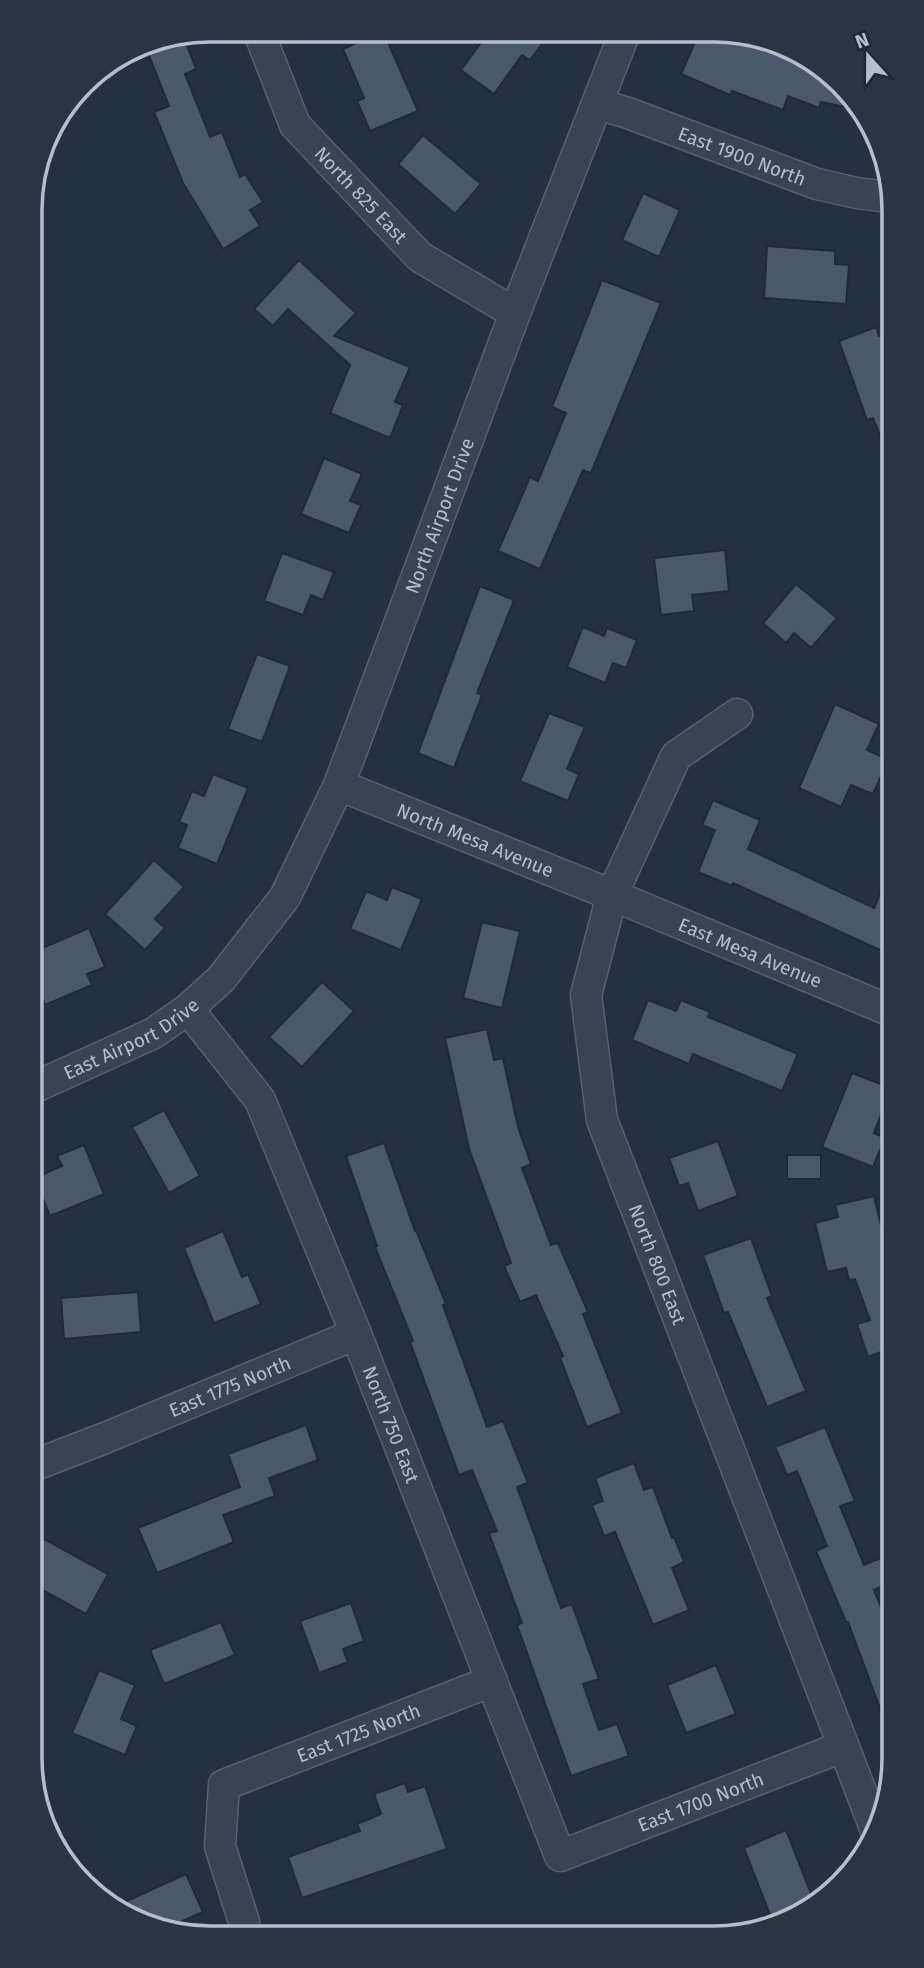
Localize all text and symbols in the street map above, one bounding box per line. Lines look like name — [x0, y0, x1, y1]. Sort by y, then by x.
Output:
north arrow — [833, 21, 903, 91]
text: N — [852, 28, 872, 54]
street label: East 1900 North — [675, 121, 809, 190]
street label: North 825 East — [310, 142, 412, 248]
street label: North Airport Drive — [400, 435, 479, 597]
street label: North Mesa Avenue — [394, 798, 557, 882]
street label: East Mesa Avenue — [675, 912, 825, 992]
street label: East Airport Drive — [60, 993, 204, 1084]
street label: North 800 East — [624, 1201, 691, 1328]
street label: East 1775 North — [165, 1351, 294, 1422]
street label: North 750 East — [358, 1363, 425, 1486]
street label: East 1725 North — [293, 1698, 423, 1767]
street label: East 1700 North — [634, 1767, 767, 1836]

